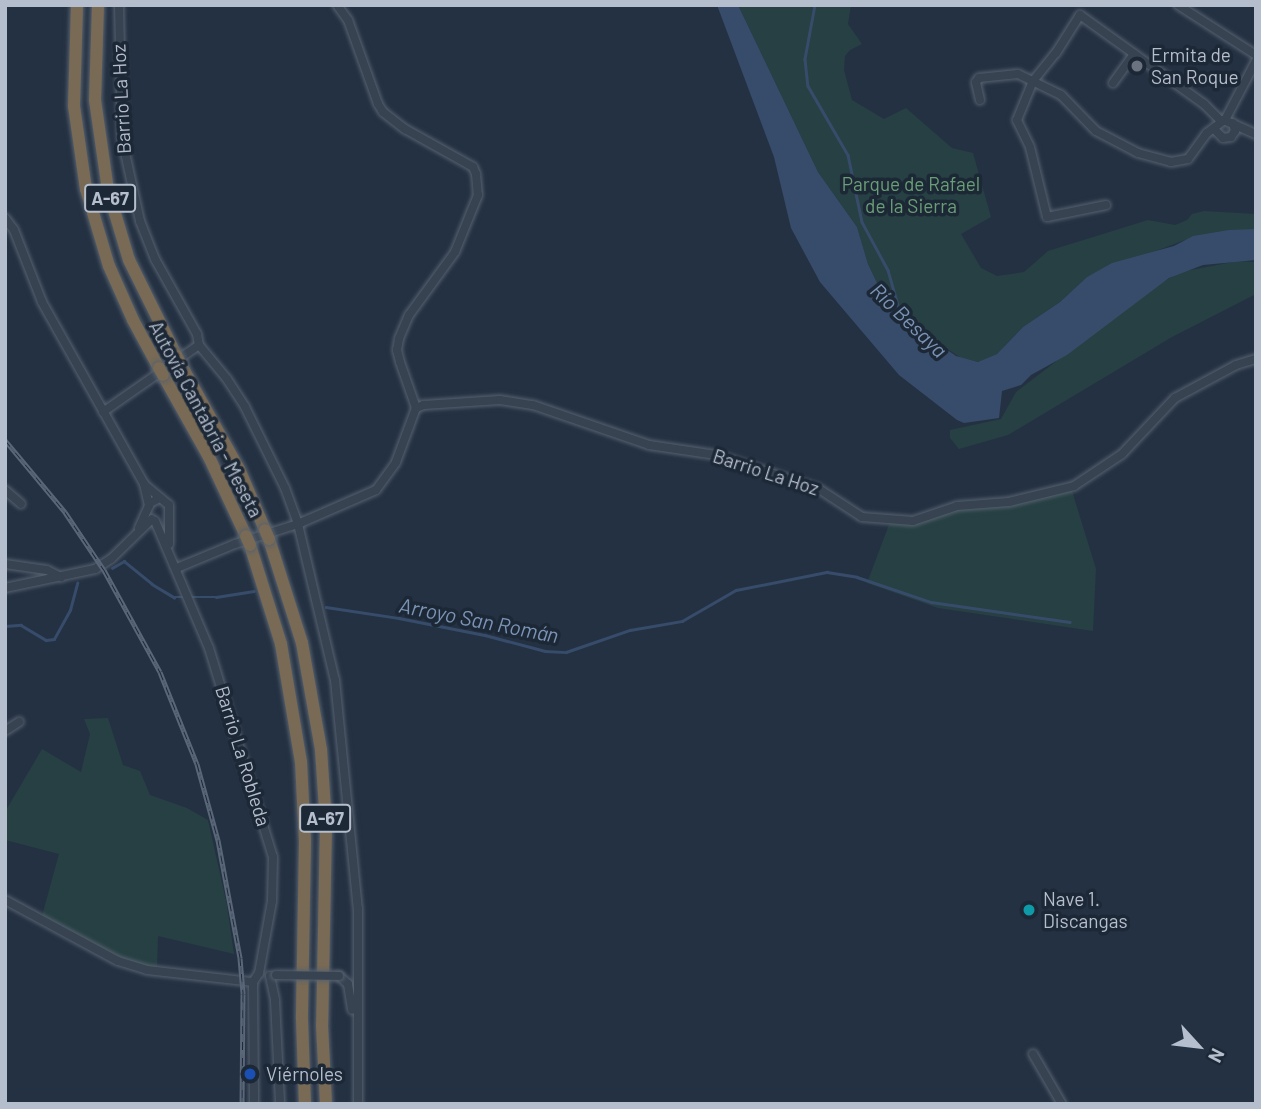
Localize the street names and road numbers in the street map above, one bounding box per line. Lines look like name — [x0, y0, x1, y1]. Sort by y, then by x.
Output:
street label: Barrio La Hoz — [107, 44, 135, 154]
road number: A-67 — [84, 183, 136, 212]
street label: Autovía Cantabria - Meseta — [145, 317, 267, 521]
street label: Barrio La Hoz — [710, 444, 822, 500]
street label: Barrio La Robleda — [211, 683, 275, 829]
road number: A-67 — [299, 804, 351, 832]

